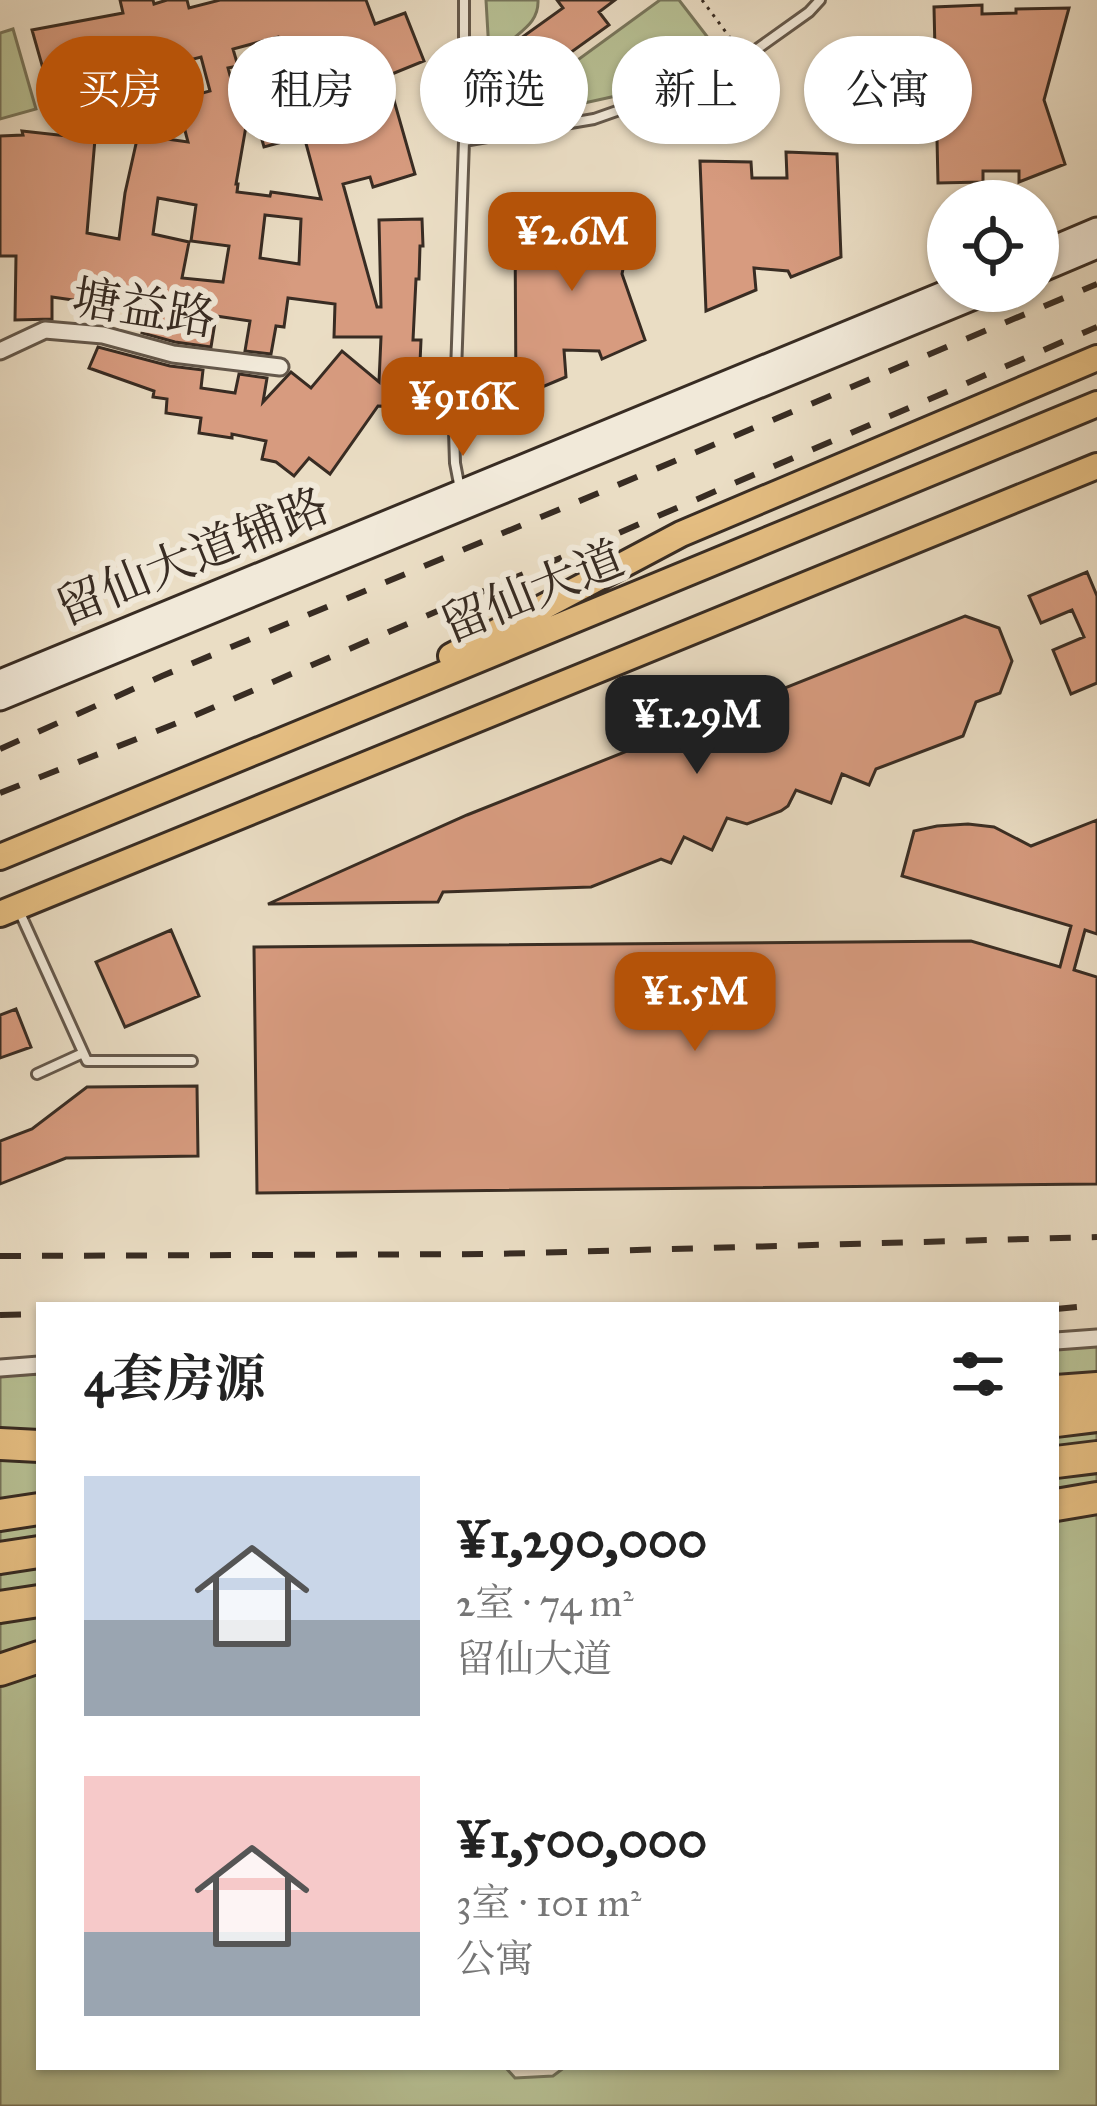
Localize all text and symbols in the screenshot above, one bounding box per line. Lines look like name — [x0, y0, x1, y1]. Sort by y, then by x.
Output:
chip: 买房 — [36, 36, 204, 144]
chip: 租房 — [228, 36, 396, 144]
chip: 筛选 — [420, 36, 588, 144]
chip: 新上 — [612, 36, 780, 144]
chip: 公寓 — [804, 36, 972, 144]
map controls — [927, 180, 1059, 312]
button: locate — [927, 180, 1059, 312]
pin: ¥2.6M — [488, 192, 656, 294]
text: ¥2.6M — [515, 207, 629, 255]
street label: 塘益路 — [68, 267, 220, 348]
pin: ¥916K — [379, 357, 547, 459]
text: ¥916K — [408, 372, 518, 420]
street label: 留仙大道辅路 — [48, 475, 337, 638]
street label: 留仙大道 — [432, 528, 632, 655]
pin: ¥1.29M — [599, 675, 795, 777]
text: ¥1.29M — [632, 690, 762, 738]
pin: ¥1.5M — [611, 952, 779, 1054]
text: ¥1.5M — [642, 967, 748, 1015]
icon: filters — [945, 1341, 1011, 1407]
text: 4套房源 — [84, 1348, 265, 1410]
text: ¥1,290,000 — [456, 1509, 707, 1571]
icon: home — [180, 1524, 324, 1668]
text: 2室 · 74 m² — [456, 1579, 634, 1627]
text: 留仙大道 — [456, 1635, 612, 1683]
text: ¥1,500,000 — [456, 1809, 707, 1871]
icon: home — [180, 1824, 324, 1968]
text: 3室 · 101 m² — [456, 1879, 641, 1927]
text: 公寓 — [456, 1935, 534, 1983]

